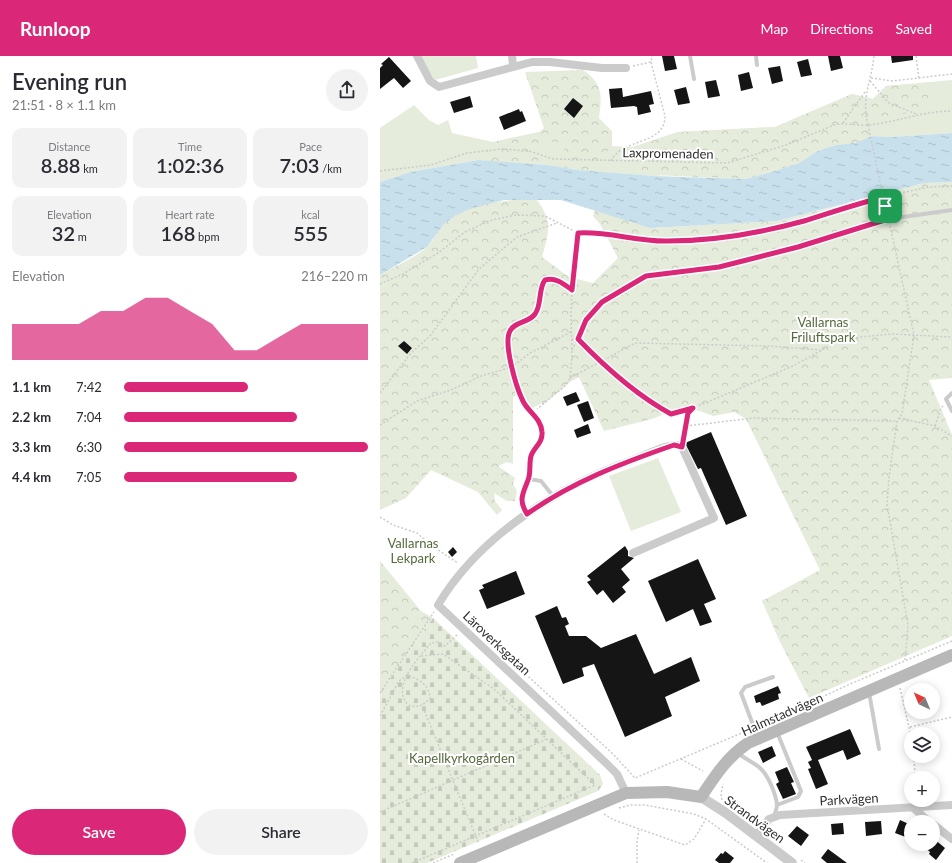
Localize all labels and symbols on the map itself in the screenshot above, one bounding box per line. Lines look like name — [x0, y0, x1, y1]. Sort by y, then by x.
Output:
street label: Laxpromenaden — [622, 144, 714, 162]
pin — [868, 189, 902, 223]
park label: Vallarnas Friluftspark — [791, 314, 856, 345]
park label: Vallarnas Lekpark — [388, 535, 439, 566]
street label: Läroverksgatan — [460, 608, 534, 678]
north arrow — [904, 683, 940, 719]
street label: Halmstadvägen — [739, 689, 825, 739]
park label: Kapellkyrkogården — [409, 750, 515, 766]
street label: Parkvägen — [819, 789, 879, 809]
street label: Strandvägen — [722, 792, 788, 846]

